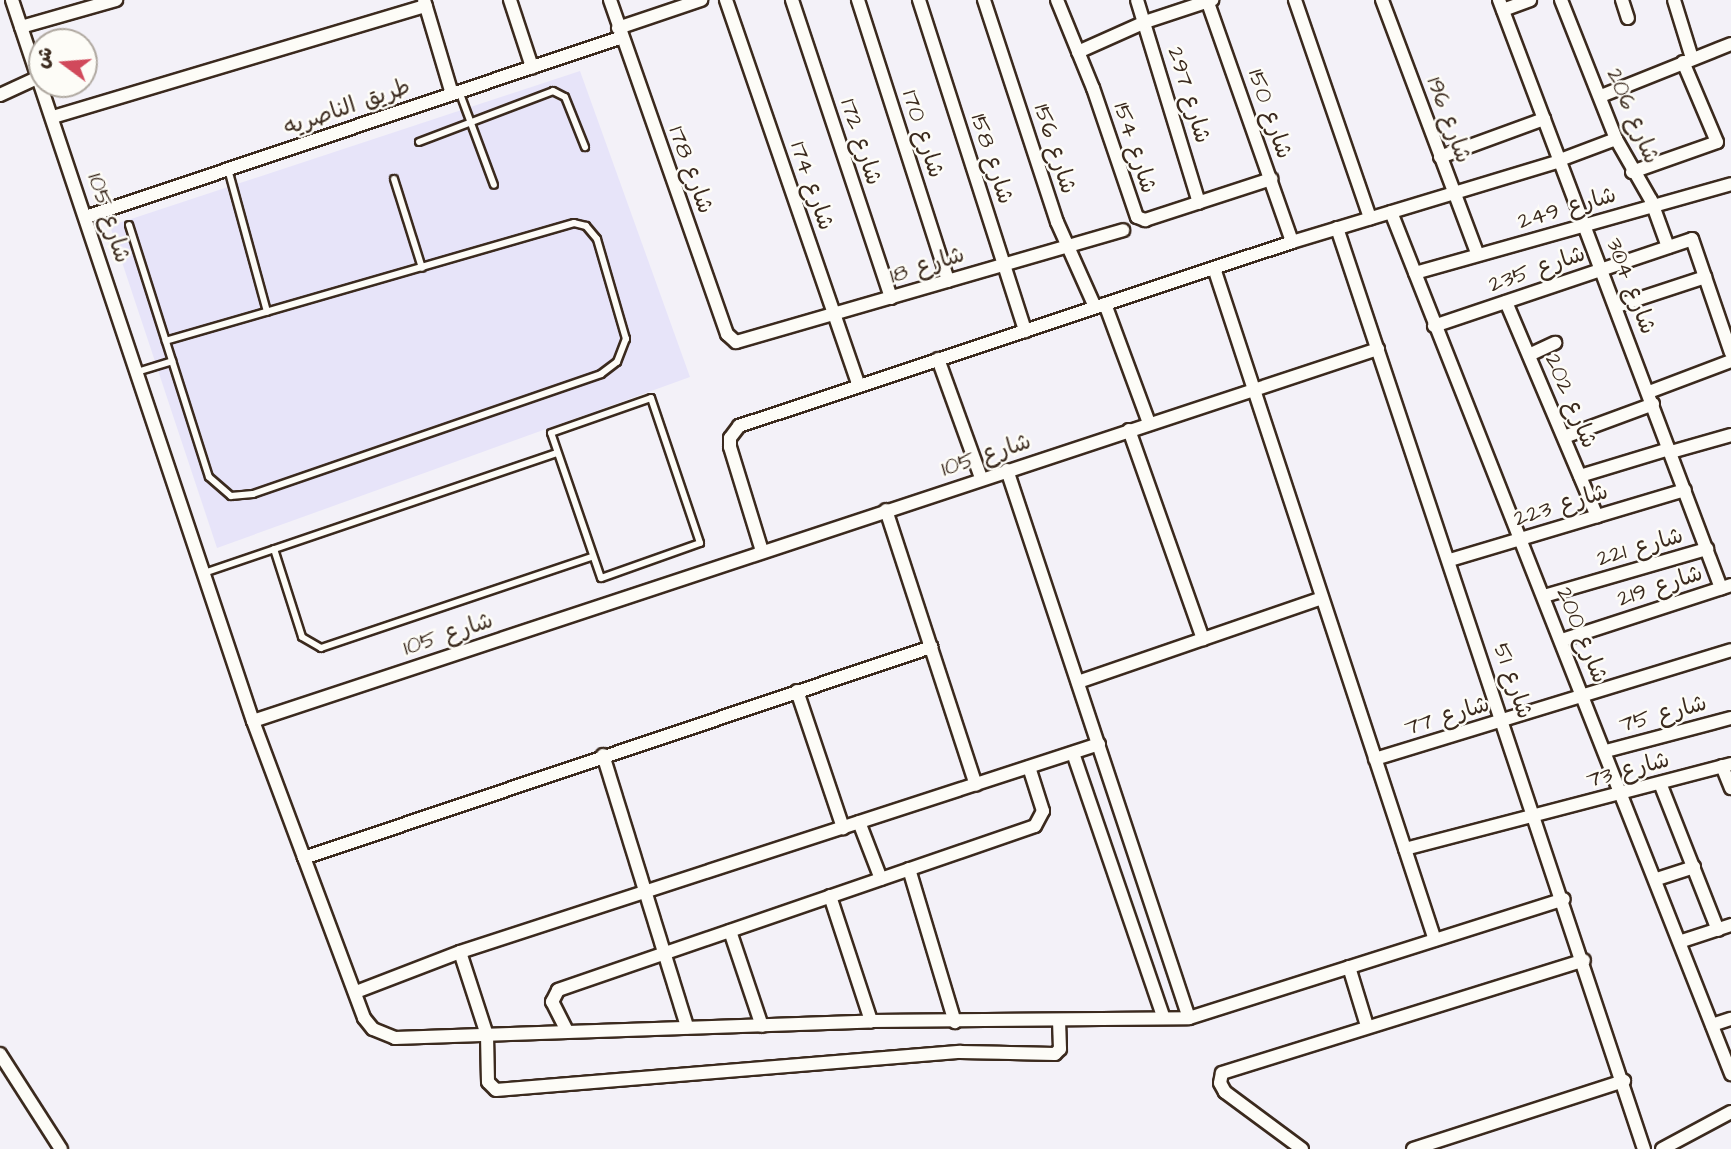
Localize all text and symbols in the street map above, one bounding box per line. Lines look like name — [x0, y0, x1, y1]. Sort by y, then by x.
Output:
north arrow — [28, 28, 98, 98]
street label: شارع 297 — [1161, 43, 1217, 147]
text: ش — [28, 44, 60, 71]
street label: شارع 206 — [1601, 64, 1665, 168]
street label: شارع 150 — [1242, 66, 1298, 162]
street label: طريق الناصريه — [280, 72, 414, 142]
street label: شارع 196 — [1421, 73, 1477, 167]
street label: شارع 170 — [896, 87, 950, 181]
street label: شارع 172 — [834, 95, 888, 189]
street label: شارع 154 — [1107, 99, 1163, 197]
street label: شارع 156 — [1028, 101, 1082, 197]
street label: شارع 158 — [964, 110, 1020, 208]
street label: شارع 178 — [662, 123, 720, 217]
street label: شارع 174 — [784, 138, 840, 234]
street label: شارع 105 — [82, 170, 136, 266]
street label: شارع 249 — [1515, 181, 1619, 235]
street label: شارع 304 — [1600, 234, 1662, 338]
street label: شارع 235 — [1485, 240, 1589, 298]
street label: شارع 18 — [886, 241, 968, 289]
street label: شارع 202 — [1539, 350, 1603, 452]
street label: شارع 105 — [938, 428, 1034, 482]
street label: شارع 223 — [1511, 478, 1611, 532]
street label: شارع 221 — [1594, 522, 1686, 572]
street label: شارع 219 — [1614, 559, 1706, 613]
street label: شارع 200 — [1550, 583, 1614, 687]
street label: شارع 105 — [400, 607, 496, 661]
street label: شارع 51 — [1487, 640, 1539, 722]
street label: شارع 75 — [1616, 689, 1710, 739]
street label: شارع 77 — [1401, 690, 1493, 742]
street label: شارع 73 — [1583, 746, 1673, 794]

